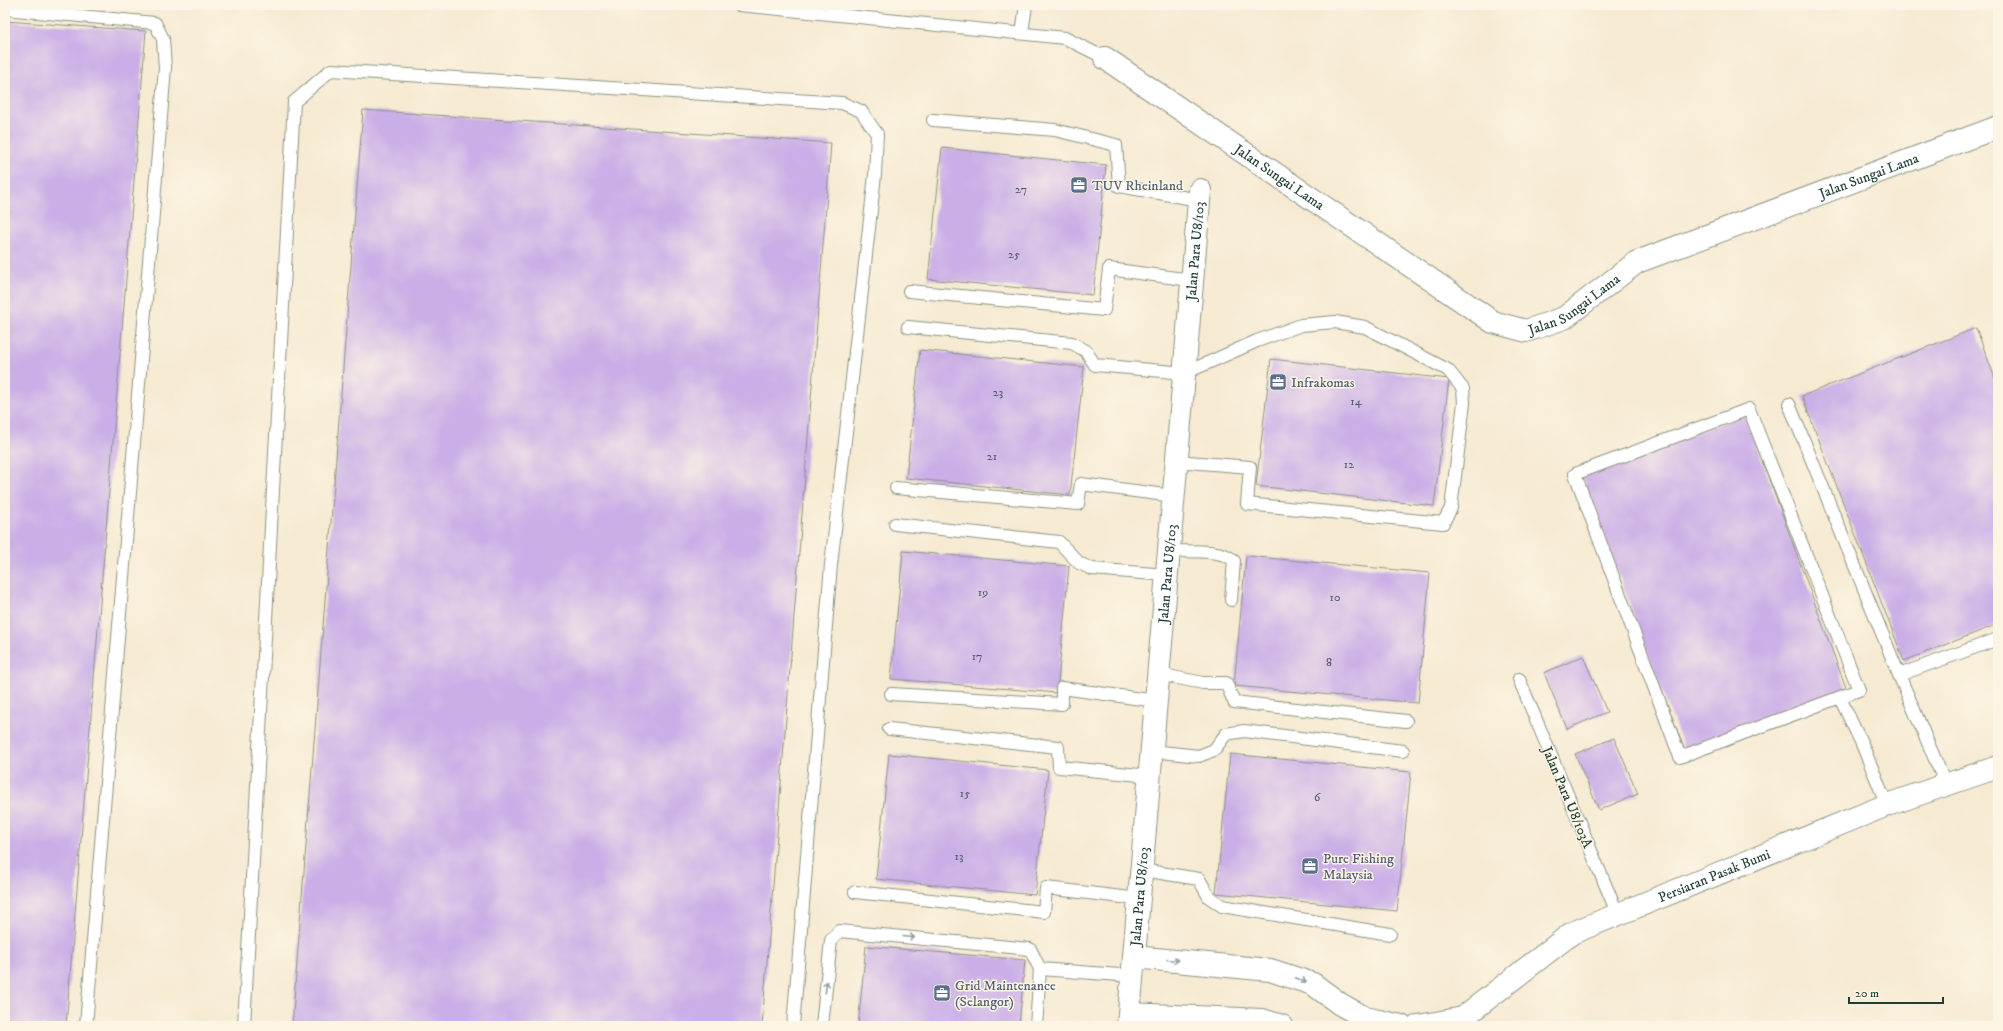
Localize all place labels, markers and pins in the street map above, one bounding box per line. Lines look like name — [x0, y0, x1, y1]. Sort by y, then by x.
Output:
office icon: TUV Rheinland — [1069, 175, 1089, 195]
place label: TUV Rheinland — [1092, 177, 1183, 195]
office icon: Infrakomas — [1268, 372, 1288, 392]
place label: Infrakomas — [1291, 374, 1355, 392]
place label: Pure Fishing Malaysia — [1323, 850, 1394, 884]
office icon: Pure Fishing Malaysia — [1300, 856, 1320, 876]
place label: Grid Maintenance (Selangor) — [955, 977, 1056, 1011]
office icon: Grid Maintenance (Selangor) — [932, 983, 952, 1003]

